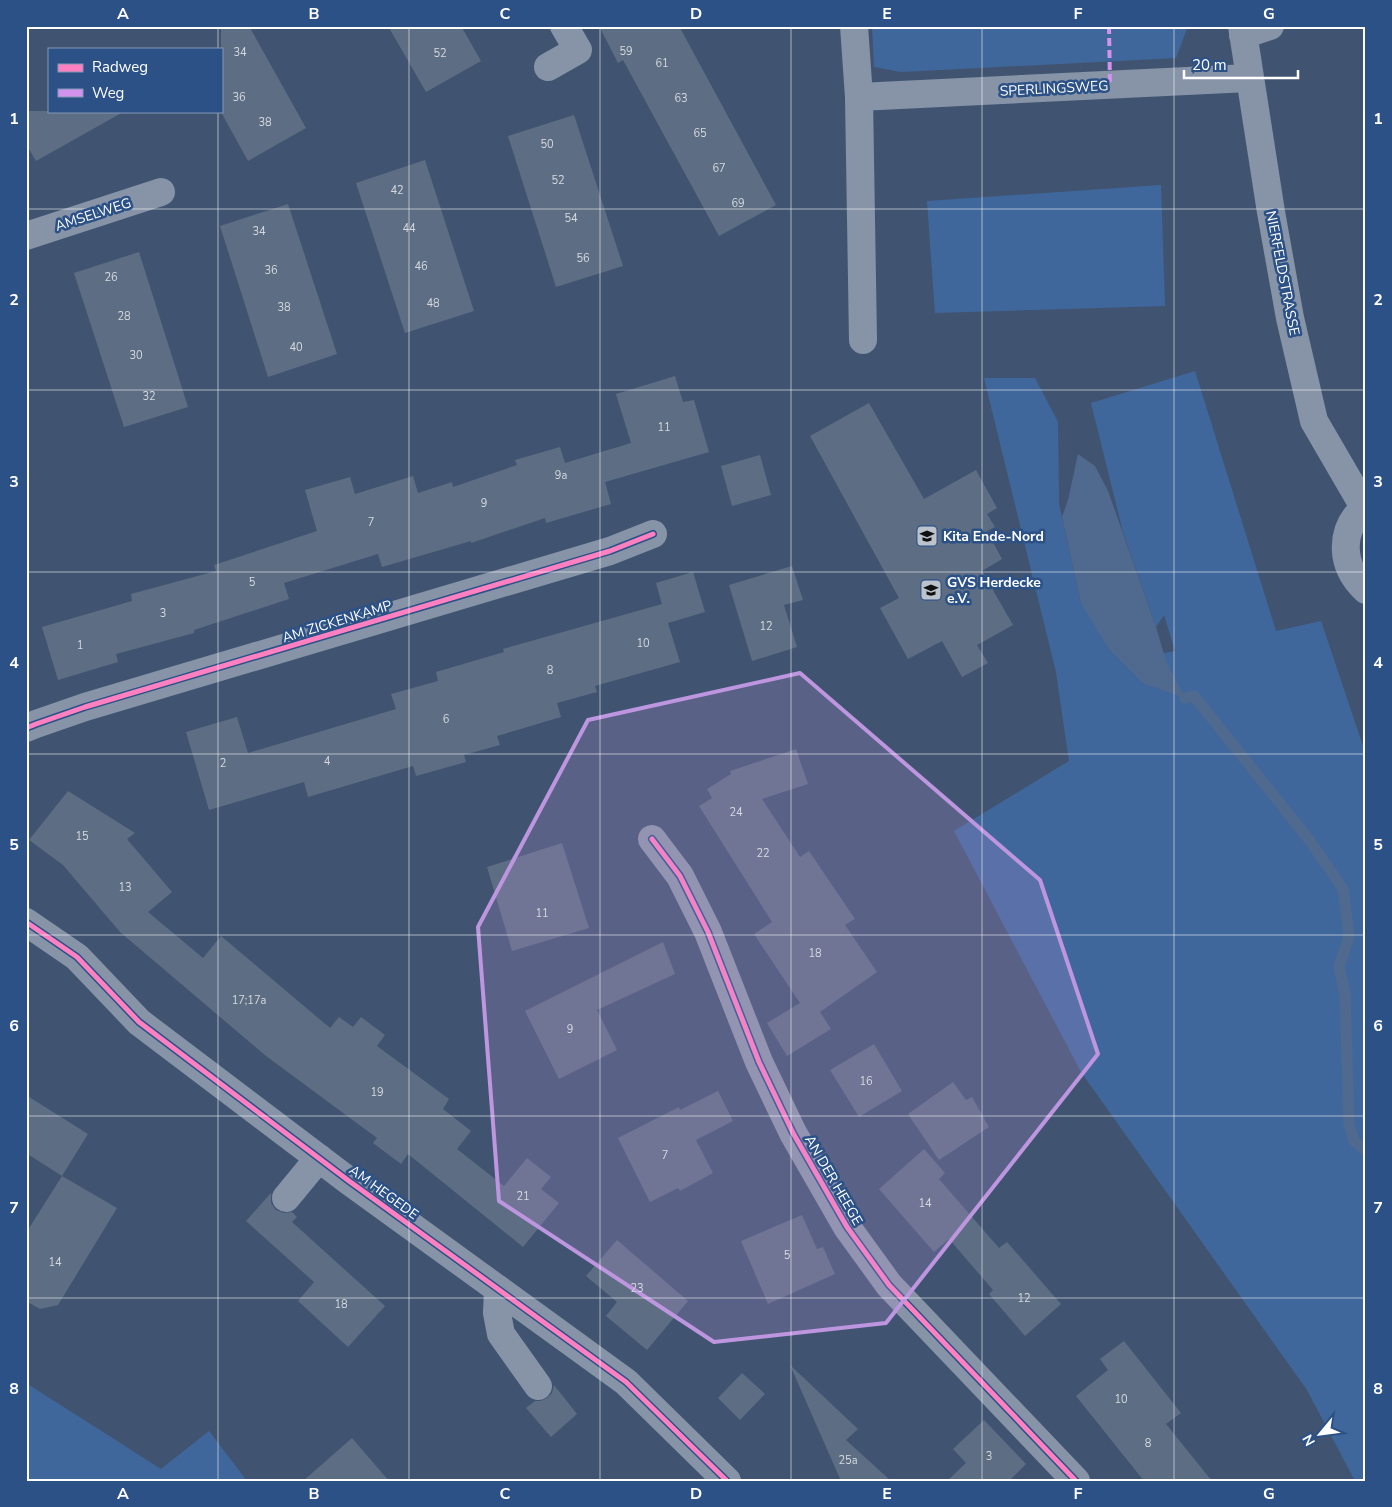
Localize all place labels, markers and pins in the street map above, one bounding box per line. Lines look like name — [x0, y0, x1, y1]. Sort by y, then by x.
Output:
school or university icon: Kita Ende-Nord — [915, 524, 939, 548]
place label: Kita Ende-Nord — [943, 527, 1044, 546]
place label: GVS Herdecke e.V. — [947, 573, 1041, 608]
school or university icon: GVS Herdecke e.V. — [919, 578, 943, 602]

